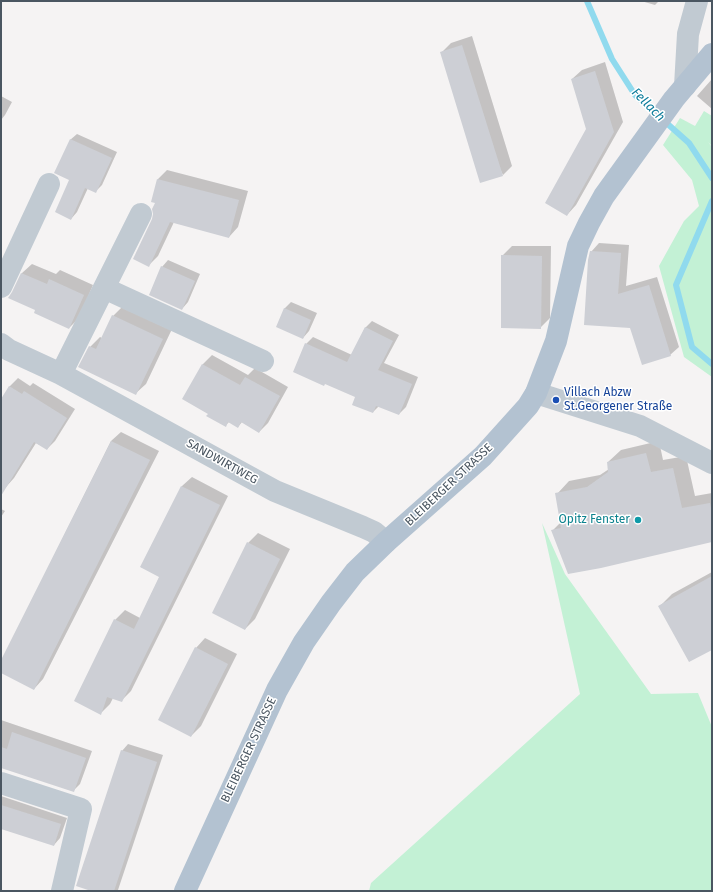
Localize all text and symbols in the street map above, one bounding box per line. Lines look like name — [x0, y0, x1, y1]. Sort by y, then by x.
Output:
water label: Fellach — [628, 85, 668, 125]
place label: Villach Abzw St.Georgener Straße — [564, 386, 672, 414]
marker: Villach Abzw St.Georgener Straße — [551, 395, 561, 405]
street label: SANDWIRTWEG — [184, 436, 260, 488]
street label: BLEIBERGER STRASSE — [402, 441, 496, 529]
place label: Opitz Fenster — [558, 513, 630, 527]
marker: Opitz Fenster — [633, 515, 643, 525]
street label: BLEIBERGER STRASSE — [218, 695, 280, 805]

